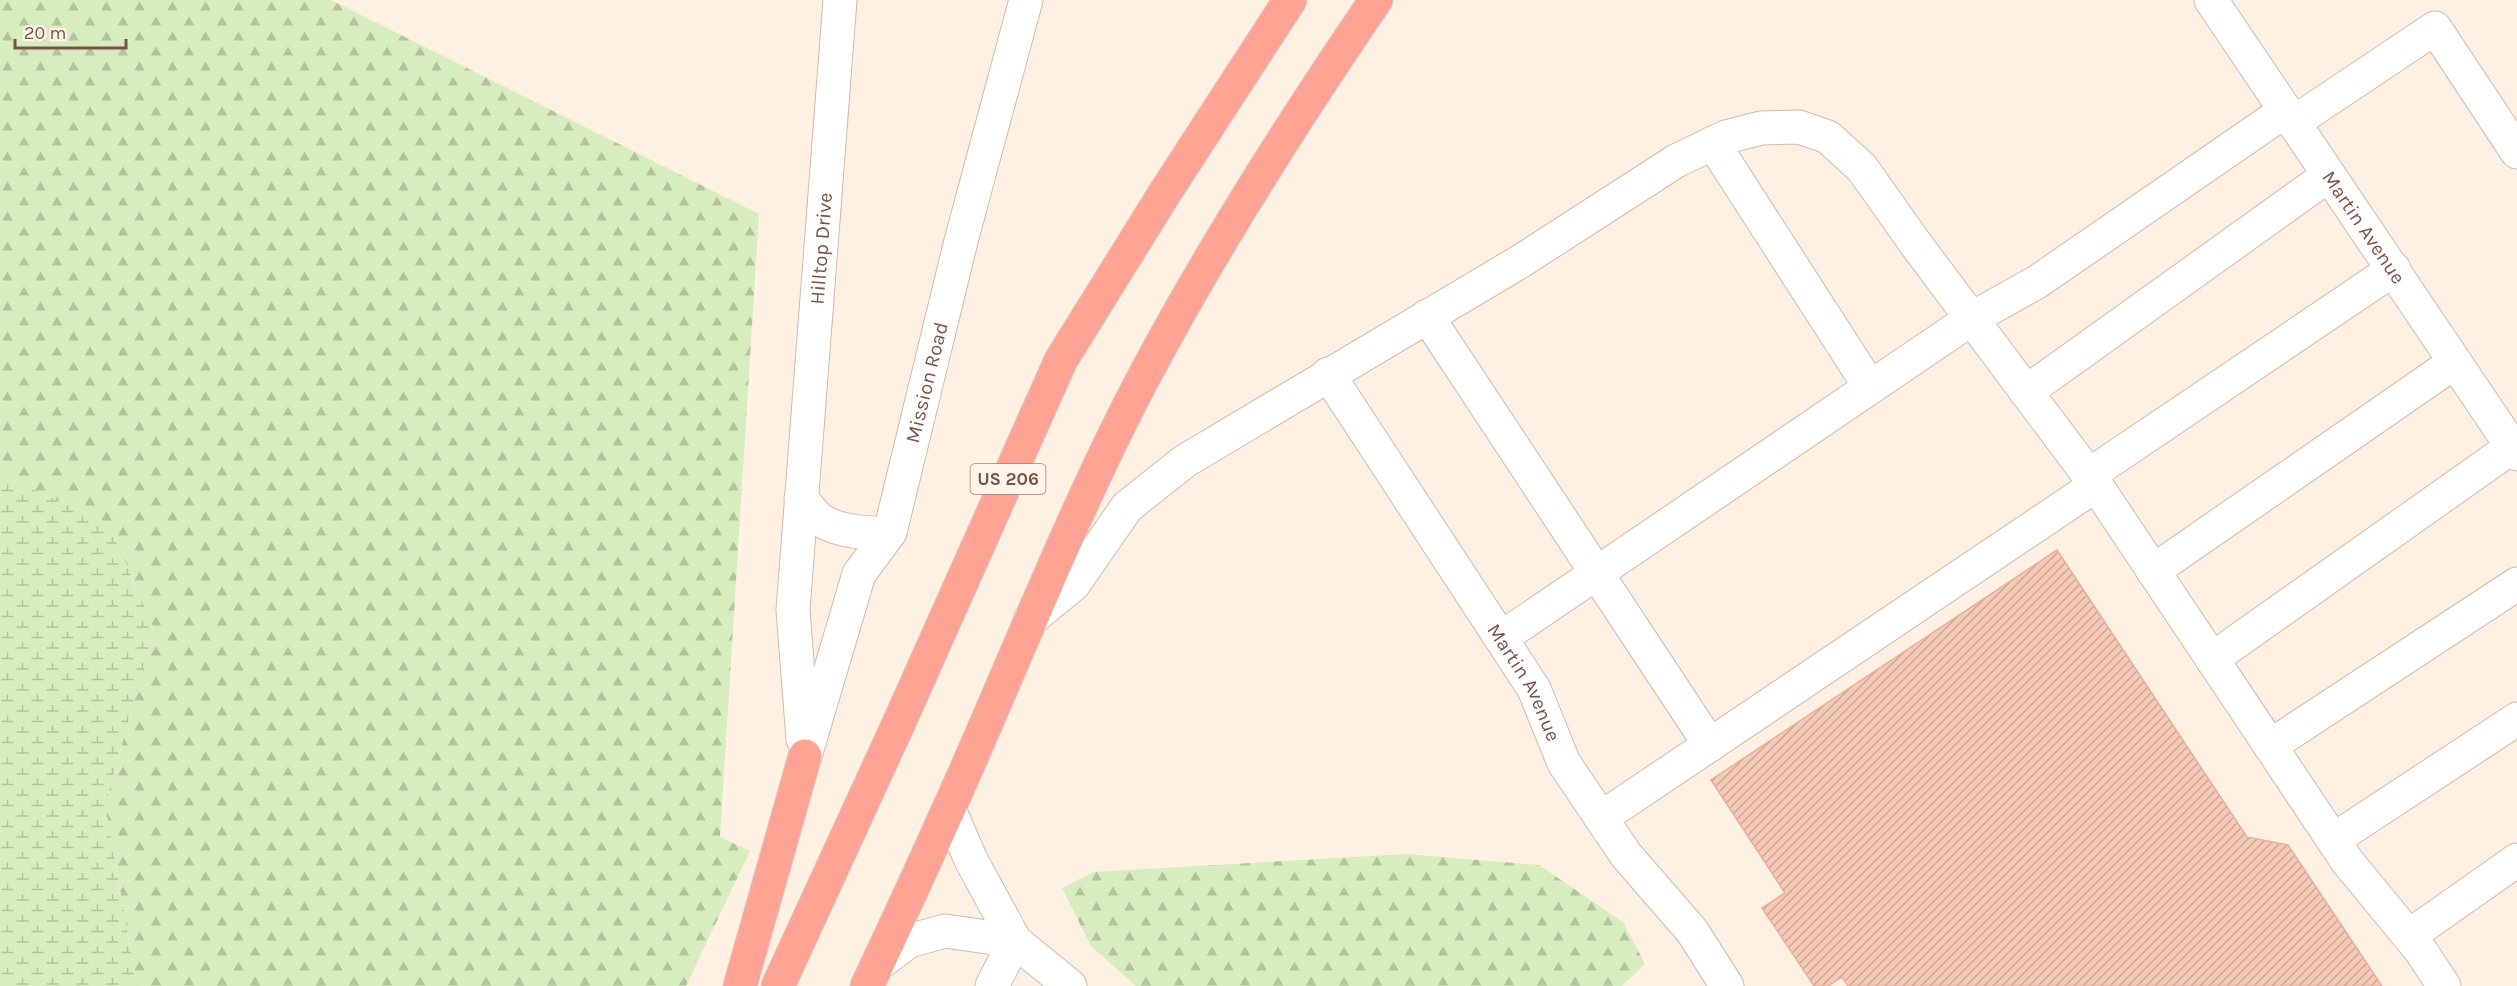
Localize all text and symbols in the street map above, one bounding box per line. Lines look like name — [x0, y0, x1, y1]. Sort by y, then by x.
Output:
scale bar — [15, 12, 126, 50]
text: 20 m — [24, 22, 66, 44]
street label: Martin Avenue — [2318, 166, 2410, 288]
street label: Hilltop Drive — [805, 192, 837, 305]
street label: Mission Road — [901, 320, 952, 445]
road number: US 206 — [970, 464, 1046, 494]
street label: Martin Avenue — [1483, 619, 1565, 745]

